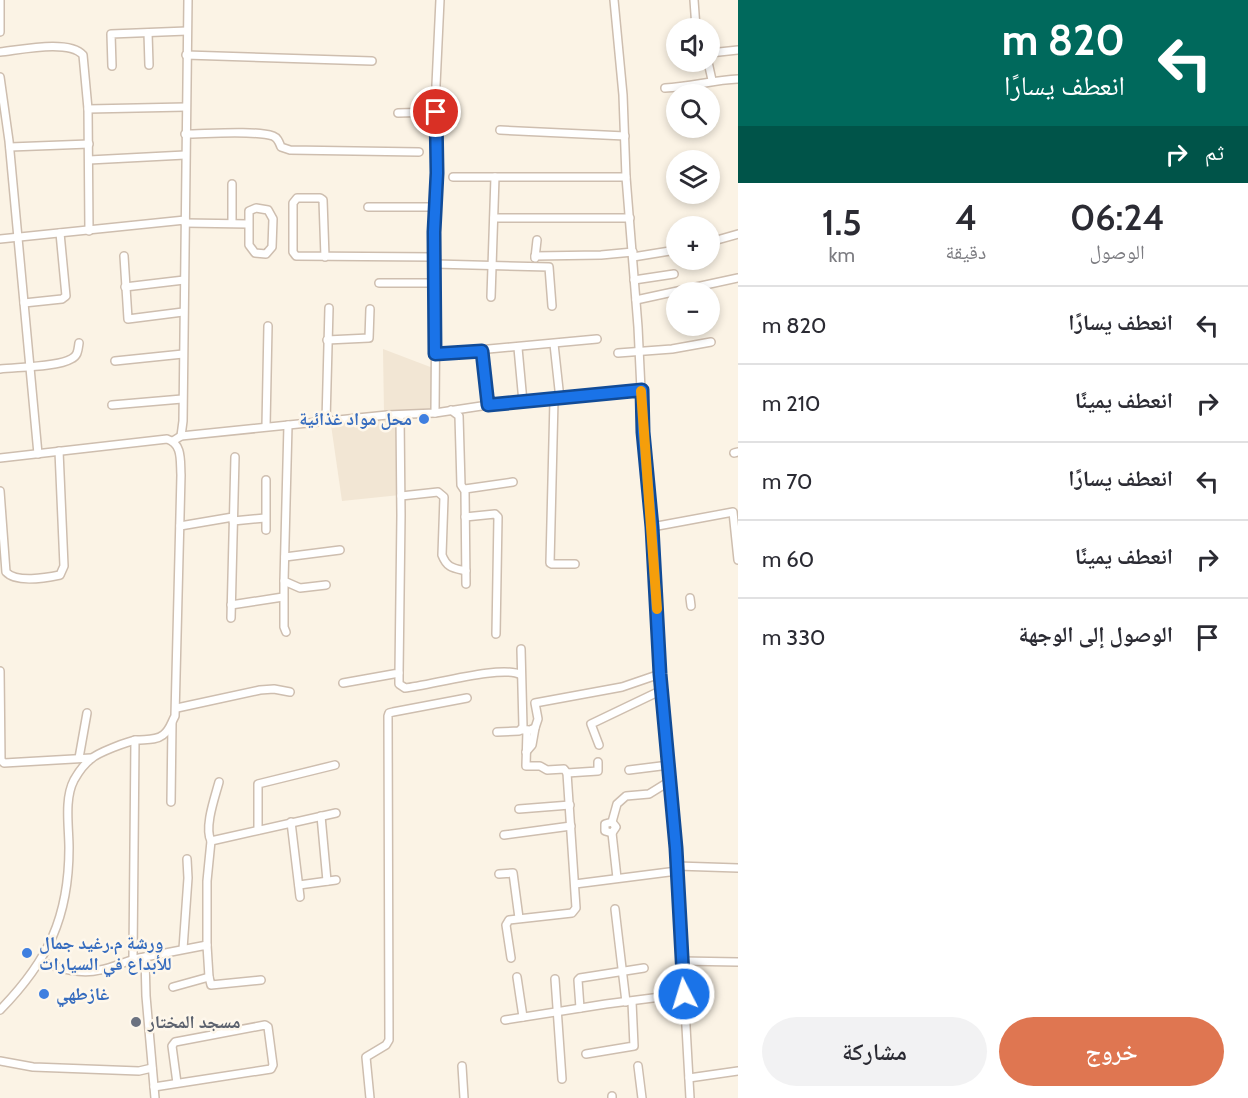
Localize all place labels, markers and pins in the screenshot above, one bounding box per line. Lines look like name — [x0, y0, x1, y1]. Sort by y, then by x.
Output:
pin — [410, 86, 461, 137]
place label: محل مواد غذائية — [299, 408, 412, 430]
marker: محل مواد غذائية — [417, 412, 431, 426]
place label: ورشة م.رغيد جمال للأبداع في السيارات — [39, 932, 172, 978]
marker: ورشة م.رغيد جمال للأبداع في السيارات — [20, 946, 34, 960]
place label: غازطهي — [56, 983, 109, 1008]
marker: غازطهي — [37, 987, 51, 1001]
place label: مسجد المختار — [147, 1011, 240, 1033]
marker: مسجد المختار — [129, 1015, 143, 1029]

